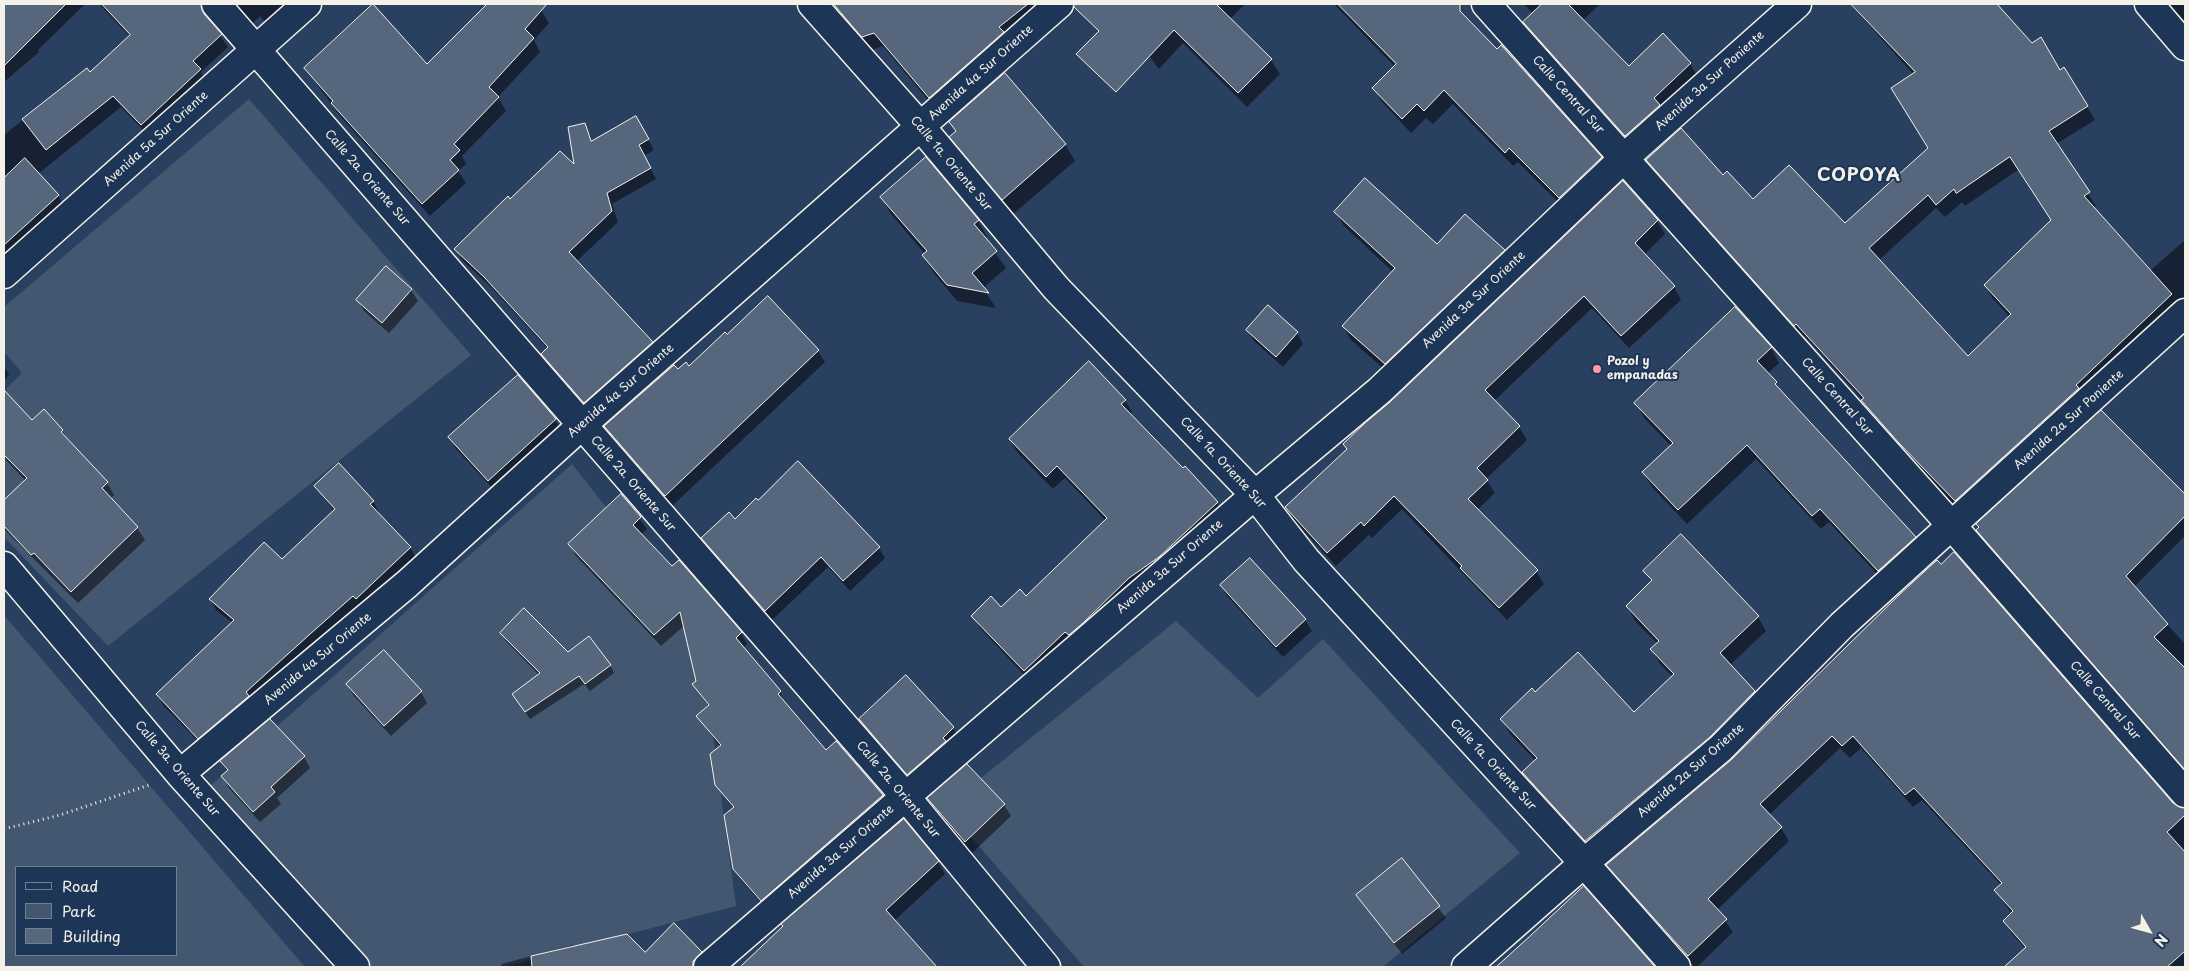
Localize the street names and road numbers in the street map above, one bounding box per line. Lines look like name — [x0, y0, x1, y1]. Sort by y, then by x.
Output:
street label: Avenida 4a Sur Oriente — [926, 22, 1036, 124]
street label: Avenida 3a Sur Poniente — [1652, 28, 1768, 134]
street label: Calle Central Sur — [1529, 53, 1607, 137]
street label: Avenida 5a Sur Oriente — [101, 88, 211, 190]
street label: Calle 1a. Oriente Sur — [907, 114, 995, 214]
street label: Calle 2a. Oriente Sur — [321, 127, 413, 229]
street label: Avenida 3a Sur Oriente — [1419, 248, 1529, 352]
street label: Avenida 4a Sur Oriente — [565, 341, 677, 441]
street label: Calle Central Sur — [1798, 355, 1876, 439]
street label: Avenida 2a Sur Poniente — [2011, 367, 2127, 473]
street label: Calle 1a. Oriente Sur — [1177, 414, 1269, 512]
street label: Calle 2a. Oriente Sur — [587, 433, 679, 535]
street label: Avenida 3a Sur Oriente — [1114, 517, 1226, 617]
street label: Avenida 4a Sur Oriente — [261, 610, 375, 708]
street label: Calle Central Sur — [2067, 658, 2143, 744]
street label: Calle 1a. Oriente Sur — [1447, 716, 1539, 814]
street label: Calle 3a. Oriente Sur — [131, 718, 223, 820]
street label: Avenida 2a Sur Oriente — [1635, 721, 1747, 821]
street label: Calle 2a. Oriente Sur — [853, 738, 943, 842]
street label: Avenida 3a Sur Oriente — [785, 802, 897, 902]

